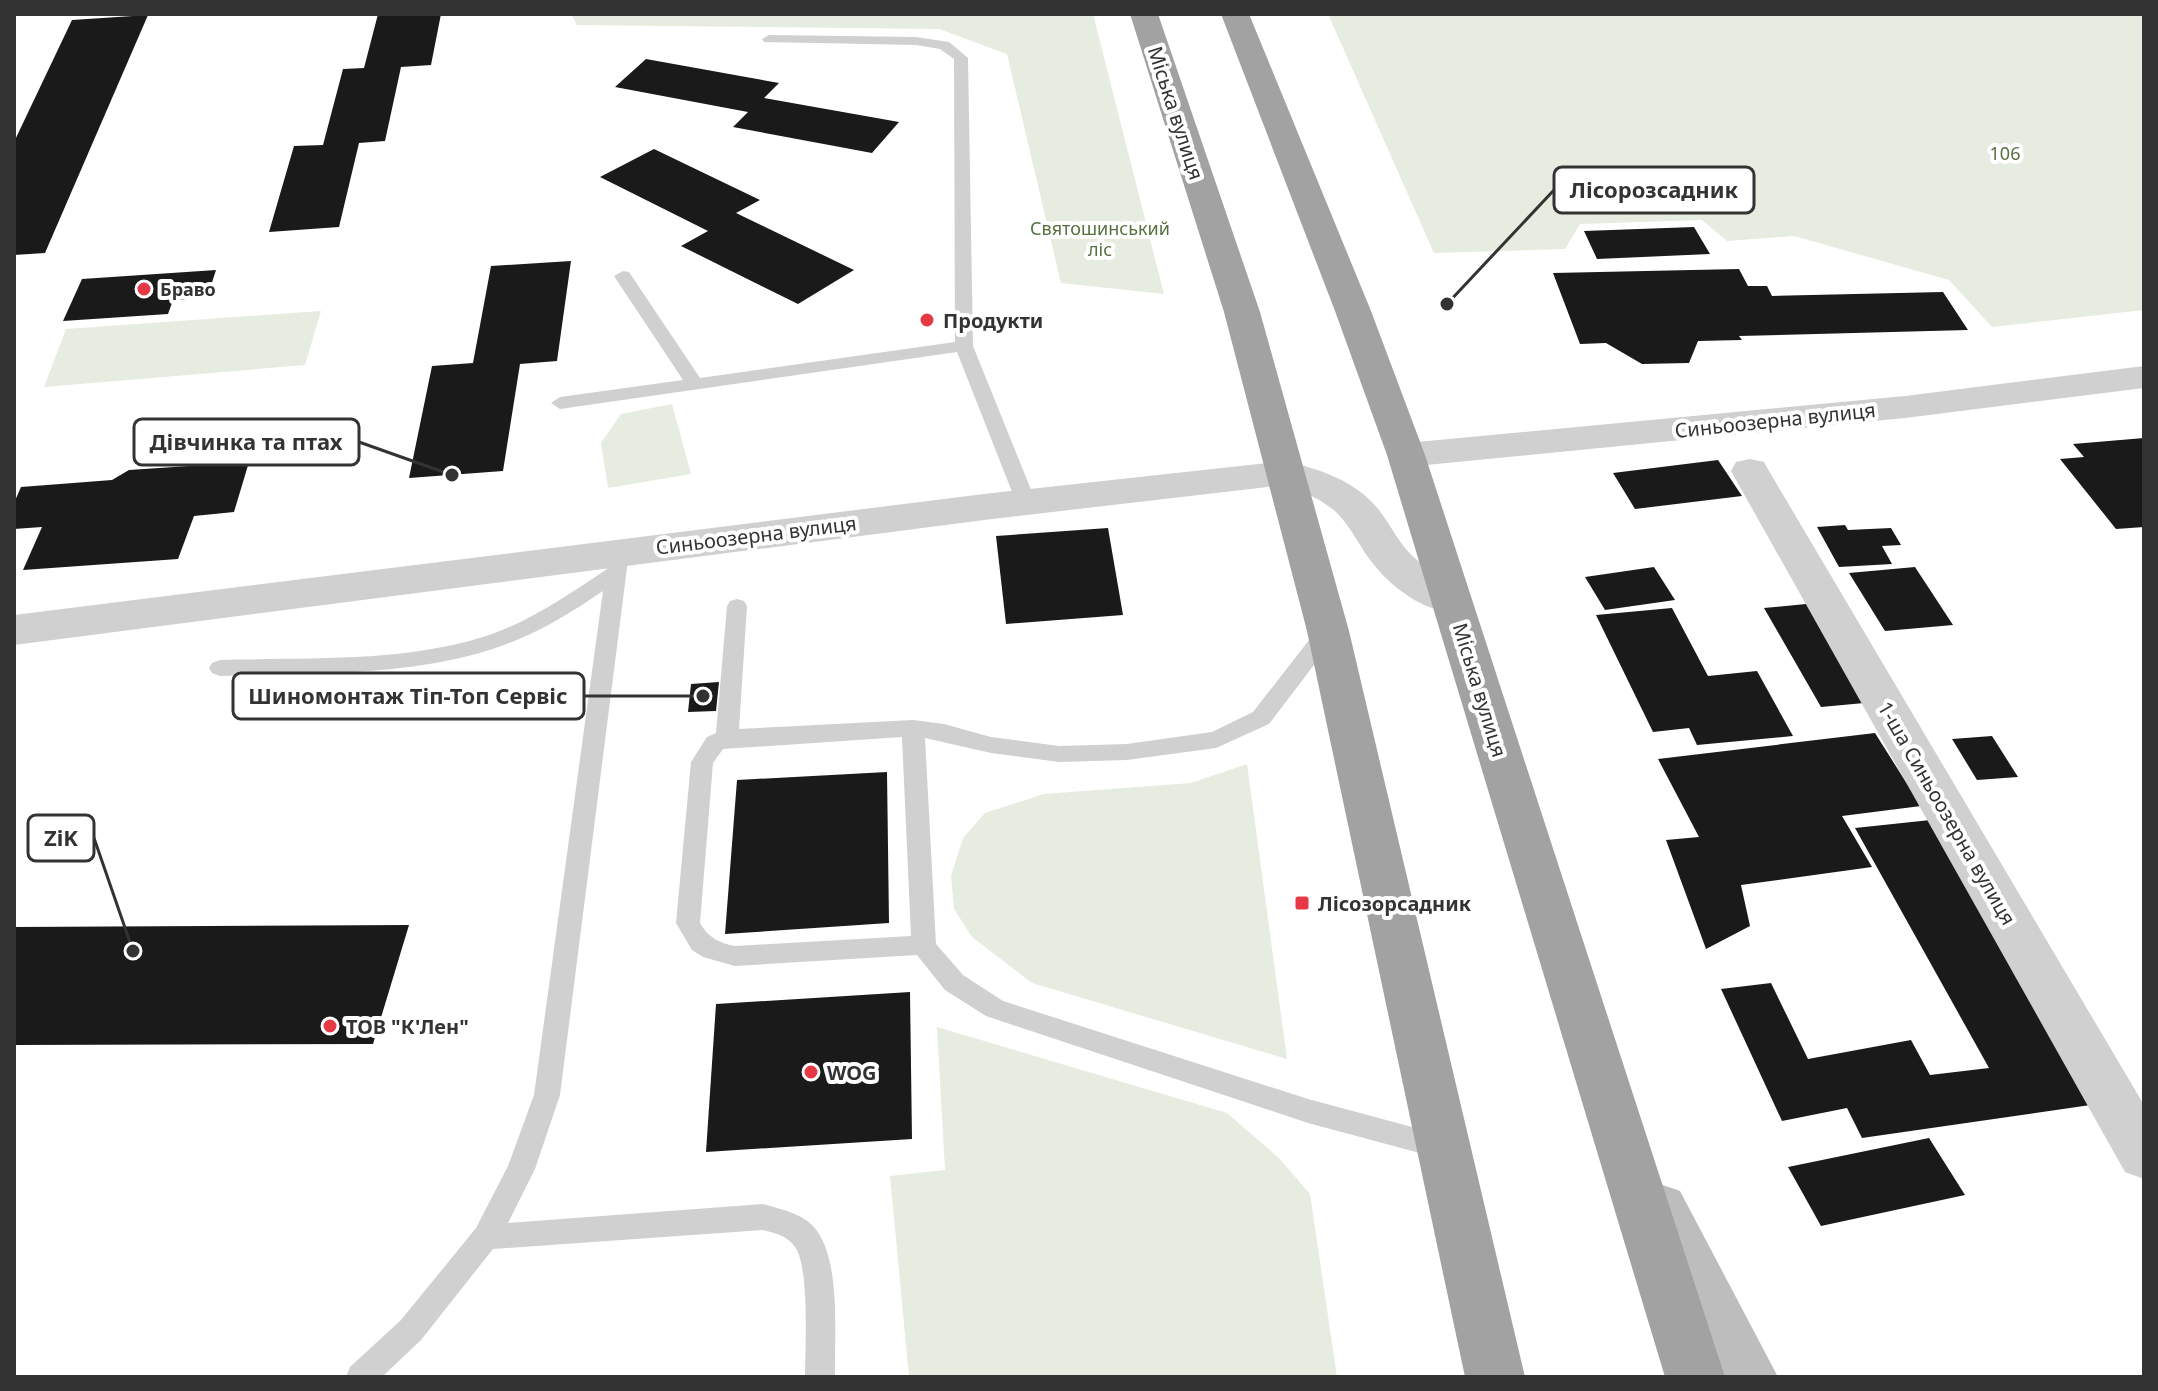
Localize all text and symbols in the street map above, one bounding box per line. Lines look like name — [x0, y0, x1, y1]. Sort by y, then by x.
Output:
street label: Міська вулиця — [1142, 43, 1210, 183]
park label: 106 — [1990, 141, 2020, 165]
callout: Лісорозсадник — [1554, 167, 1754, 213]
text: Лісорозсадник — [1570, 174, 1739, 204]
park label: Святошинський ліс — [1030, 216, 1170, 261]
place label: Браво — [160, 277, 216, 301]
marker: Браво — [135, 280, 153, 298]
place label: Продукти — [943, 307, 1043, 334]
marker: Продукти — [918, 311, 936, 329]
street label: Синьоозерна вулиця — [1673, 396, 1877, 444]
callout: Дівчинка та птах — [134, 419, 359, 465]
text: Дівчинка та птах — [150, 426, 343, 456]
street label: Синьоозерна вулиця — [654, 509, 858, 561]
street label: Міська вулиця — [1447, 620, 1513, 760]
callout: Шиномонтаж Тіп-Топ Сервіс — [233, 673, 584, 719]
text: Шиномонтаж Тіп-Топ Сервіс — [248, 680, 568, 710]
street label: 1-ша Синьоозерна вулиця — [1872, 696, 2022, 930]
callout: ZiK — [28, 815, 94, 861]
text: ZiK — [44, 822, 78, 852]
place label: Лісозорсадник — [1318, 890, 1472, 917]
marker: Лісозорсадник — [1293, 894, 1311, 912]
place label: ТОВ "К'Лен" — [346, 1013, 469, 1040]
marker: ТОВ "К'Лен" — [321, 1017, 339, 1035]
place label: WOG — [827, 1059, 876, 1086]
marker: WOG — [802, 1063, 820, 1081]

